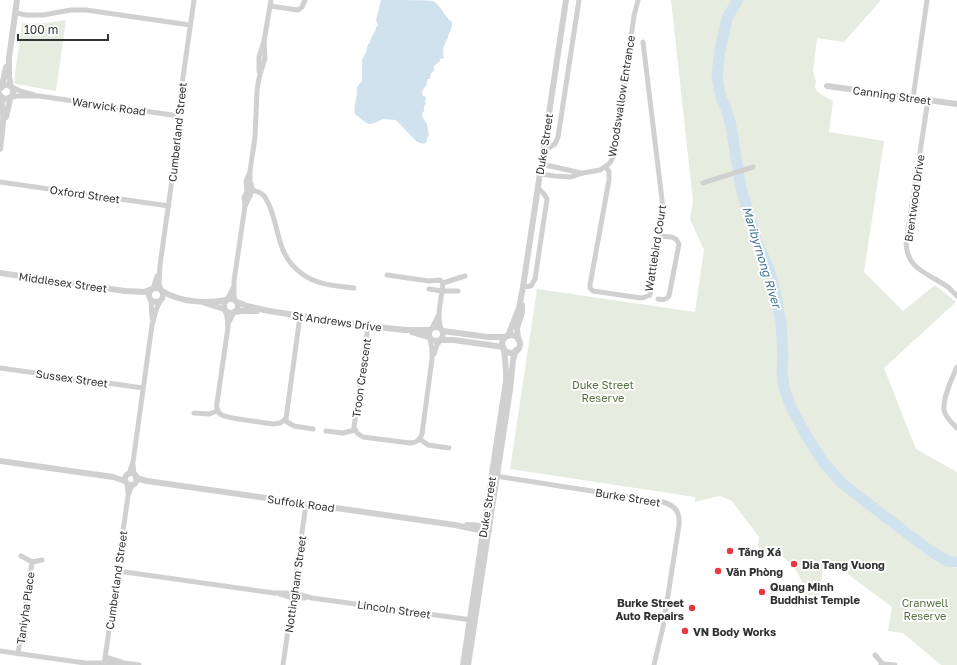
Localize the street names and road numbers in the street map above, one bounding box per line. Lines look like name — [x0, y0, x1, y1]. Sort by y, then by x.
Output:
street label: Woodswallow Entrance — [605, 34, 637, 158]
street label: Cumberland Street — [165, 82, 189, 182]
street label: Canning Street — [852, 83, 932, 107]
street label: Warwick Road — [71, 94, 147, 118]
street label: Duke Street — [533, 112, 555, 176]
street label: Brentwood Drive — [901, 154, 927, 242]
street label: Oxford Street — [49, 183, 121, 205]
street label: Wattlebird Court — [642, 204, 668, 292]
street label: Middlesex Street — [18, 269, 108, 295]
street label: St Andrews Drive — [291, 308, 383, 334]
street label: Troon Crescent — [349, 337, 373, 419]
street label: Sussex Street — [35, 366, 109, 390]
street label: Duke Street — [476, 475, 498, 539]
street label: Burke Street — [594, 485, 662, 509]
street label: Suffolk Road — [267, 492, 335, 514]
street label: Cumberland Street — [103, 530, 129, 630]
street label: Nottingham Street — [282, 534, 308, 634]
street label: Taniyha Place — [13, 571, 37, 645]
street label: Lincoln Street — [356, 597, 432, 621]

